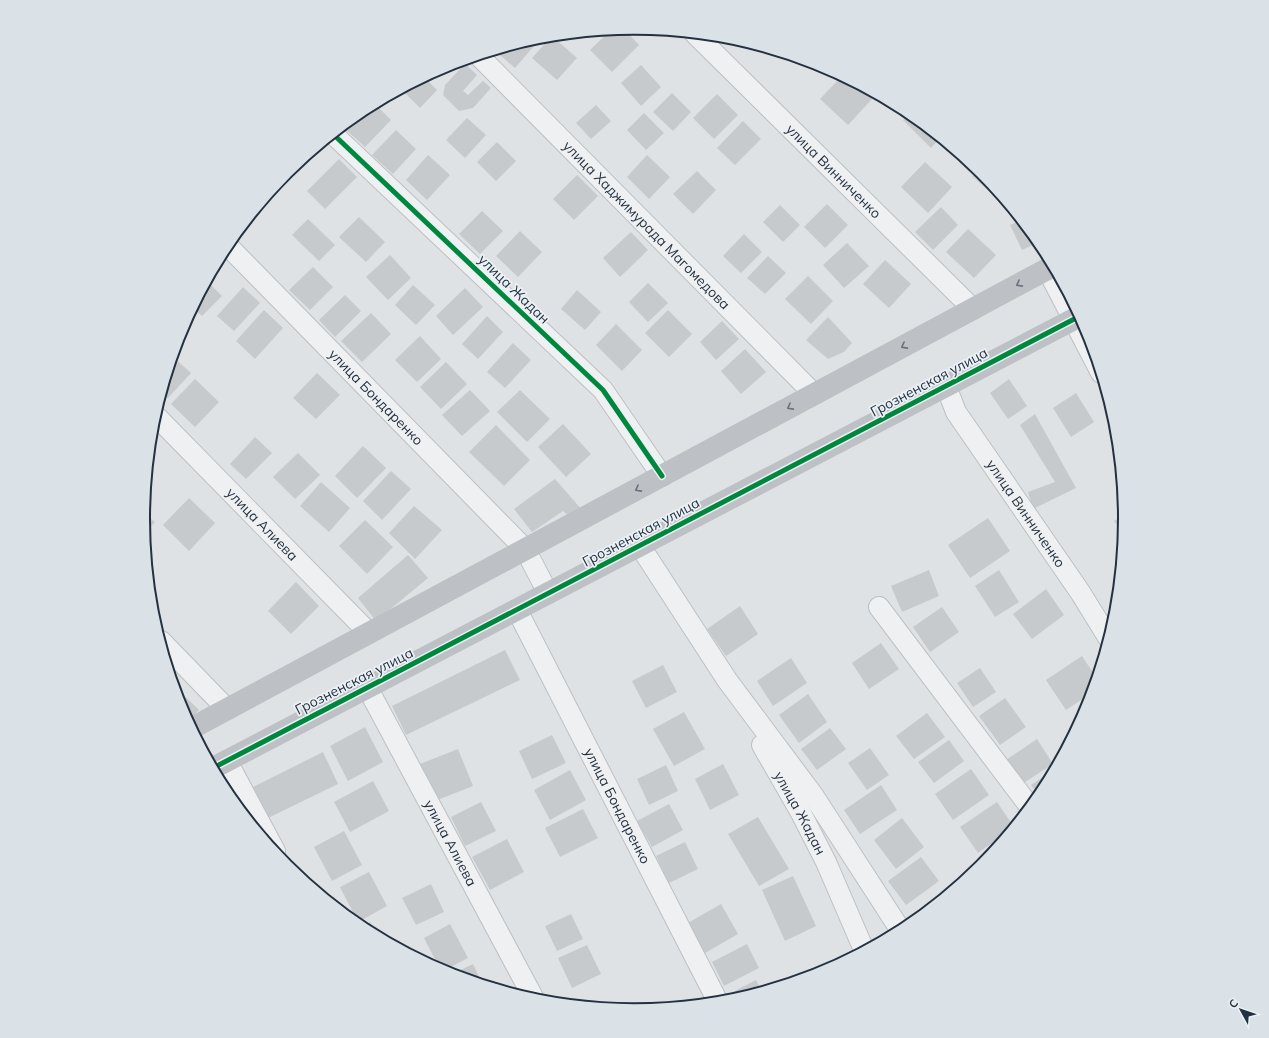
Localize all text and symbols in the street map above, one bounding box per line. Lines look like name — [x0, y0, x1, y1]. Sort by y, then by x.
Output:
street label: улица Винниченко — [782, 120, 885, 222]
street label: улица Хаджимурада Магомедова — [559, 137, 734, 313]
street label: улица Жадан — [475, 250, 553, 328]
one-way arrow — [1016, 280, 1023, 287]
one-way arrow — [901, 341, 909, 349]
street label: Грозненская улица — [867, 343, 991, 421]
street label: улица Бондаренко — [325, 345, 427, 449]
one-way arrow — [787, 403, 794, 410]
street label: улица Винниченко — [982, 456, 1069, 571]
street label: улица Алиева — [222, 484, 302, 565]
one-way arrow — [635, 484, 642, 491]
street label: Грозненская улица — [579, 493, 703, 571]
street label: Грозненская улица — [292, 643, 416, 719]
street label: улица Бондаренко — [580, 745, 655, 867]
street label: улица Жадан — [770, 768, 830, 858]
street label: улица Алиева — [420, 797, 481, 889]
north arrow — [1221, 990, 1261, 1030]
text: С — [1226, 996, 1241, 1011]

